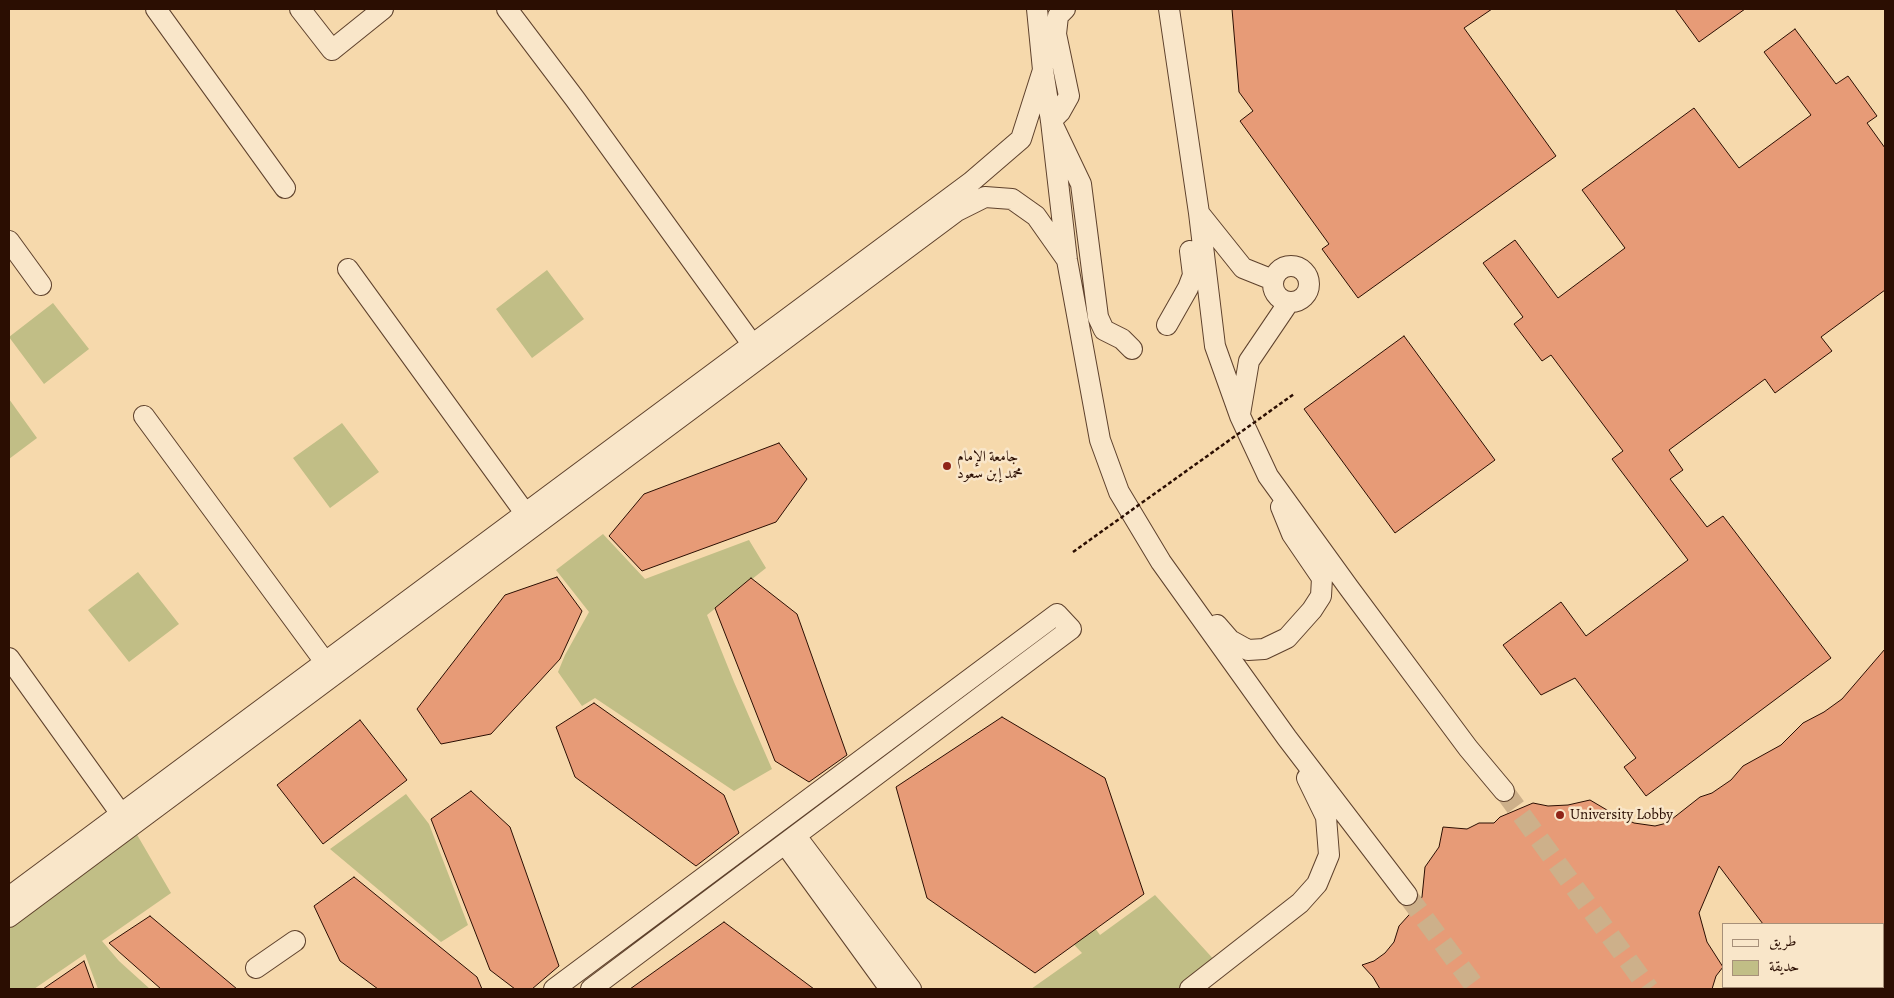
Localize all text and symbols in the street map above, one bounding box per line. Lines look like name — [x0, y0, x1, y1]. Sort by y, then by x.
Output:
place label: جامعة الإمام محمد إبن سعود — [957, 448, 1023, 483]
marker: جامعة الإمام محمد إبن سعود — [941, 460, 953, 472]
place label: University Lobby — [1570, 806, 1673, 824]
marker: University Lobby — [1554, 809, 1566, 821]
legend — [1722, 923, 1884, 988]
text: طريق — [1769, 931, 1796, 951]
text: حديقة — [1769, 956, 1799, 976]

